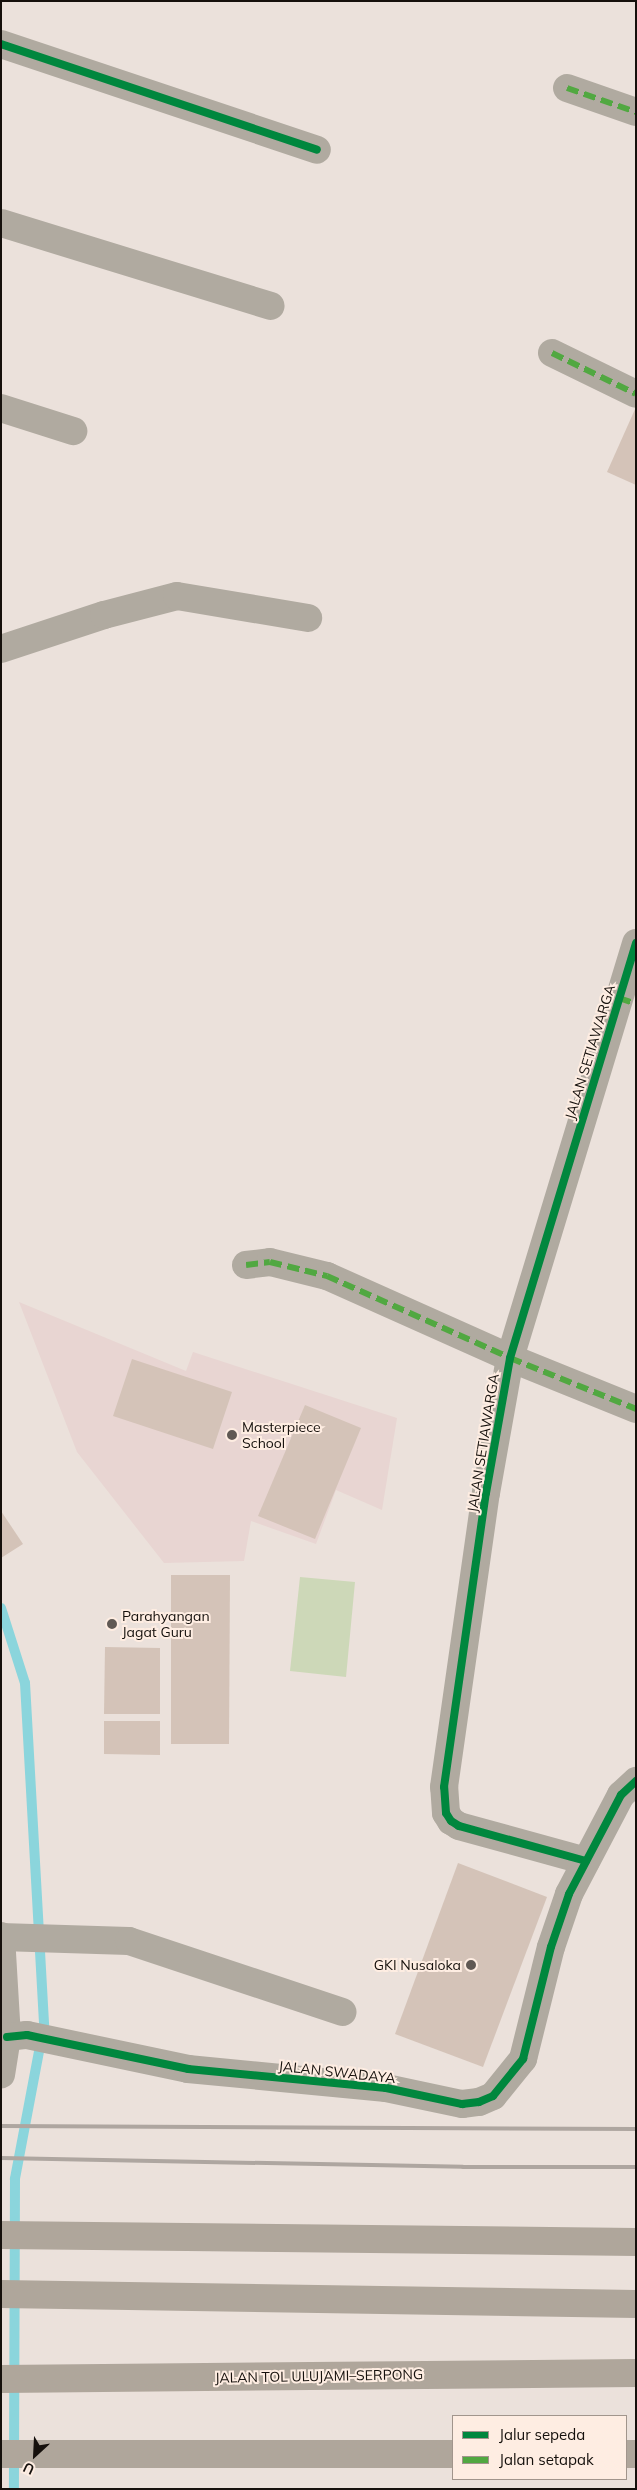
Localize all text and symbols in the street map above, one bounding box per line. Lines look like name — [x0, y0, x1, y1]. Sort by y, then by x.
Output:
street label: JALAN SETIAWARGA — [561, 982, 619, 1122]
street label: JALAN SETIAWARGA — [464, 1372, 502, 1514]
place label: Masterpiece School — [242, 1419, 321, 1451]
marker: Masterpiece School — [226, 1429, 238, 1441]
place label: Parahyangan Jagat Guru — [122, 1608, 210, 1640]
marker: Parahyangan Jagat Guru — [106, 1618, 118, 1630]
place label: GKI Nusaloka — [374, 1957, 461, 1973]
marker: GKI Nusaloka — [465, 1959, 477, 1971]
street label: JALAN SWADAYA — [278, 2057, 396, 2087]
street label: JALAN TOL ULUJAMI–SERPONG — [215, 2366, 423, 2386]
legend — [452, 2415, 627, 2480]
text: Jalur sepeda — [499, 2425, 585, 2444]
north arrow — [10, 2430, 60, 2480]
text: Jalan setapak — [499, 2450, 594, 2469]
text: U — [20, 2458, 37, 2479]

